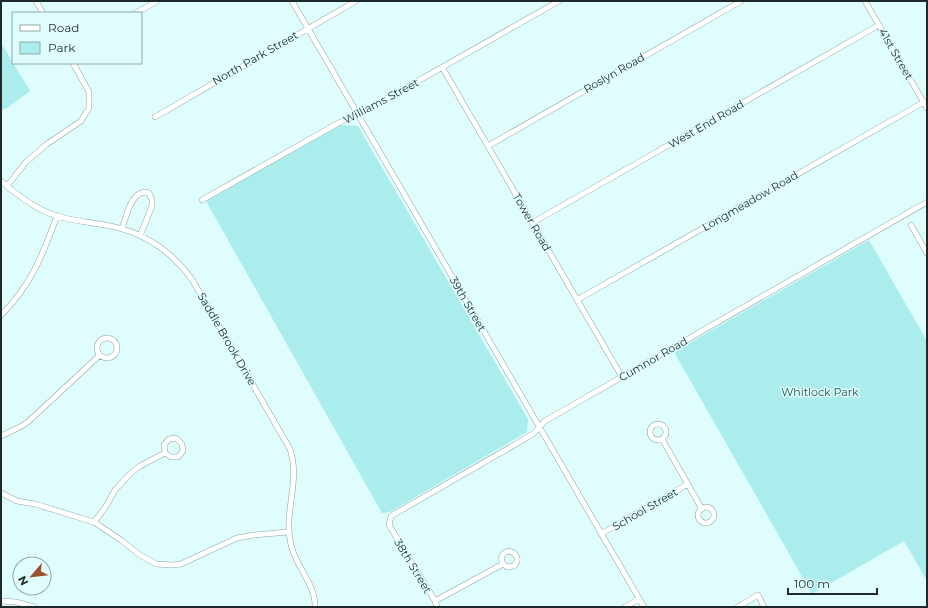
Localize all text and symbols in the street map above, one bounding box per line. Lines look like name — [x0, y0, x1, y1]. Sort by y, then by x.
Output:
legend — [12, 12, 142, 64]
text: Road — [48, 20, 79, 35]
street label: 41st Street — [876, 26, 917, 83]
street label: North Park Street — [210, 28, 301, 88]
text: Park — [48, 40, 76, 55]
street label: Roslyn Road — [581, 50, 647, 96]
street label: Williams Street — [341, 75, 422, 127]
street label: West End Road — [666, 97, 746, 151]
street label: Longmeadow Road — [700, 168, 800, 234]
street label: Tower Road — [510, 191, 554, 253]
street label: 39th Street — [447, 274, 490, 334]
street label: Saddle Brook Drive — [195, 290, 260, 388]
street label: Cumnor Road — [616, 334, 690, 384]
park label: Whitlock Park — [781, 385, 859, 399]
street label: School Street — [610, 484, 681, 533]
street label: 38th Street — [391, 536, 435, 596]
north arrow — [12, 556, 52, 596]
scale bar — [788, 570, 877, 596]
text: N — [15, 573, 31, 588]
text: 100 m — [794, 576, 830, 591]

